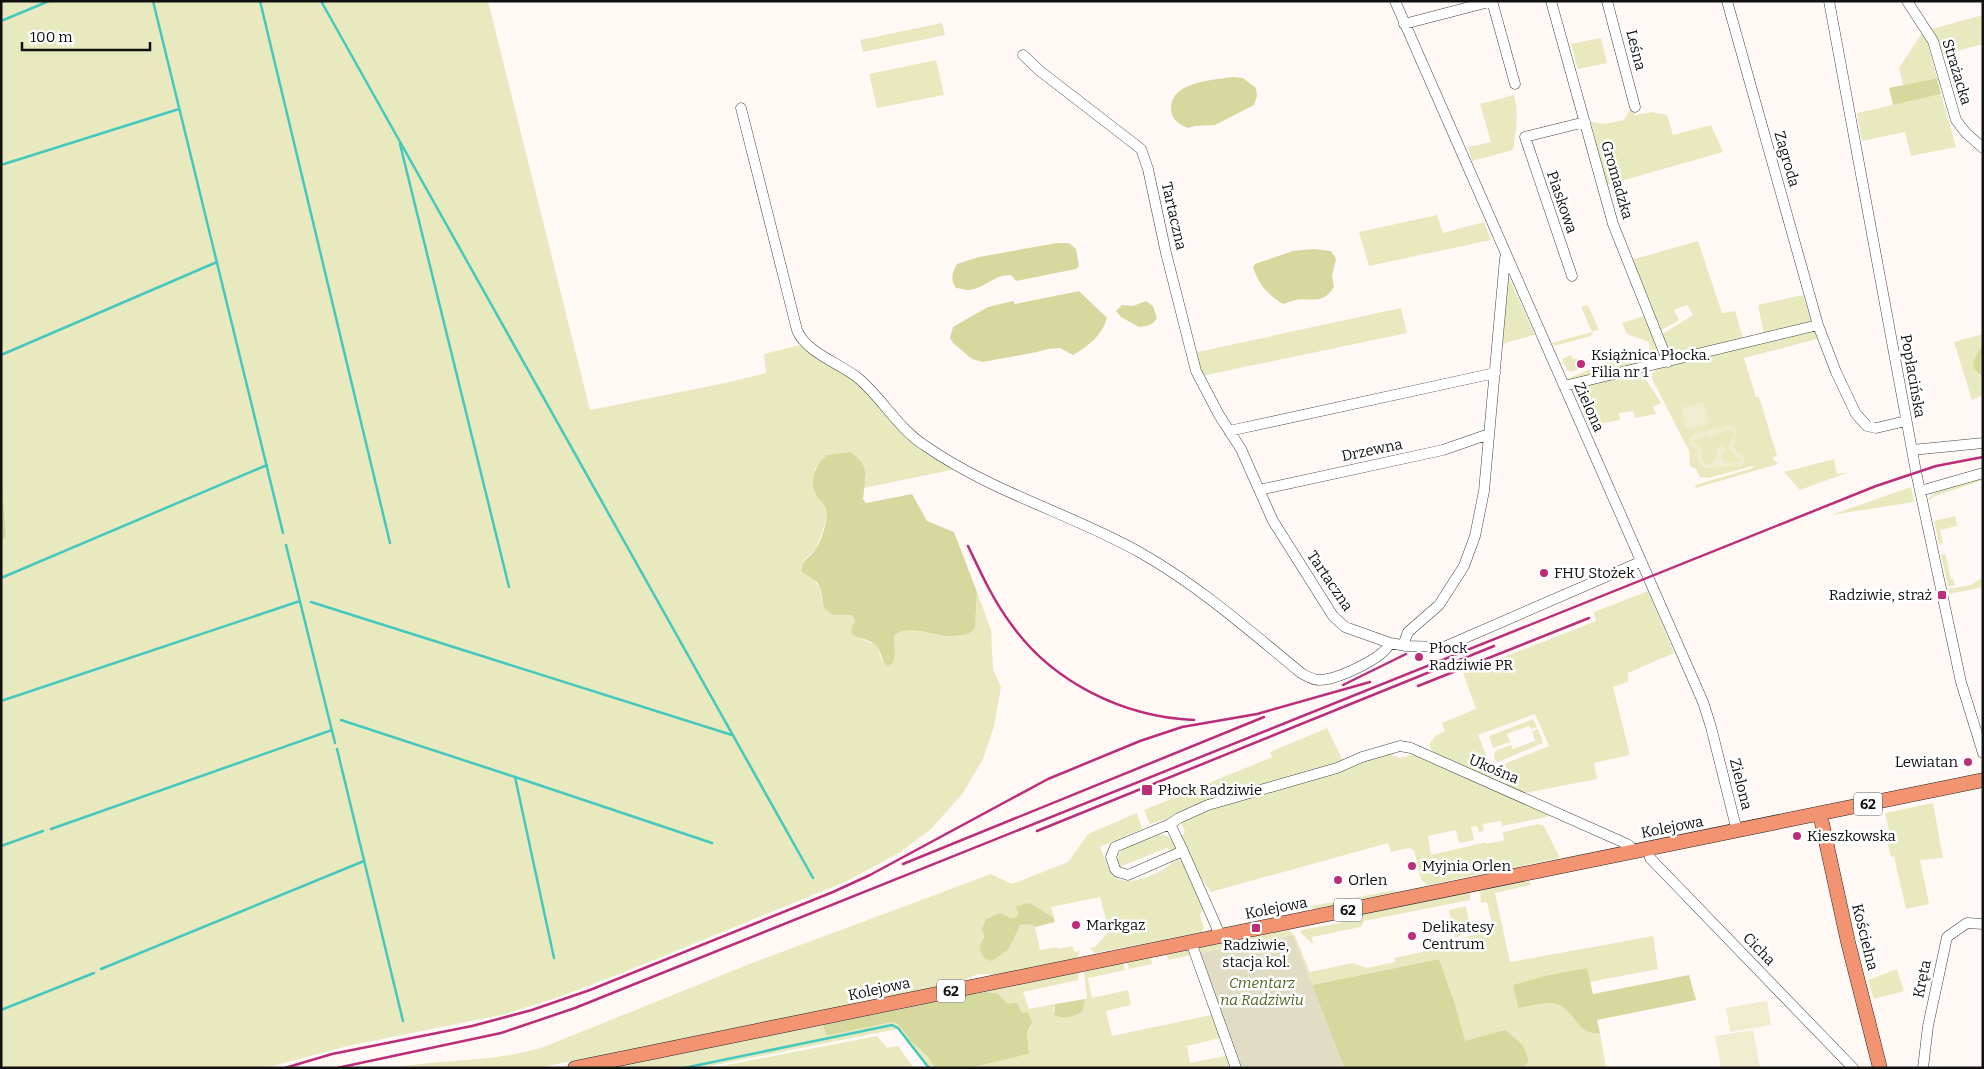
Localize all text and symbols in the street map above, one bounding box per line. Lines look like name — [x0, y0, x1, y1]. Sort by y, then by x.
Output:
scale bar — [22, 20, 150, 52]
text: 100 m — [30, 28, 73, 46]
street label: Leśna — [1622, 28, 1650, 72]
street label: Strażacka — [1938, 37, 1976, 107]
street label: Zagroda — [1770, 129, 1804, 189]
street label: Gromadzka — [1597, 139, 1637, 221]
street label: Piaskowa — [1543, 168, 1581, 236]
street label: Tartaczna — [1157, 180, 1191, 252]
street label: Popłacińska — [1897, 333, 1929, 419]
place label: Książnica Płocka. Filia nr 1 — [1591, 346, 1710, 381]
marker: Książnica Płocka. Filia nr 1 — [1575, 358, 1587, 370]
street label: Zielona — [1570, 379, 1608, 435]
street label: Drzewna — [1340, 435, 1404, 465]
street label: Tartaczna — [1303, 547, 1357, 615]
place label: FHU Stożek — [1554, 564, 1635, 582]
marker: FHU Stożek — [1538, 567, 1550, 579]
place label: Radziwie, straż — [1829, 586, 1932, 604]
marker: Radziwie, straż — [1936, 589, 1948, 601]
place label: Płock Radziwie PR — [1429, 639, 1513, 674]
marker: Płock Radziwie PR — [1413, 651, 1425, 663]
street label: Ukośna — [1466, 750, 1522, 788]
place label: Lewiatan — [1895, 753, 1959, 771]
street label: Zielona — [1726, 756, 1756, 812]
marker: Lewiatan — [1962, 756, 1974, 768]
place label: Płock Radziwie — [1158, 781, 1262, 799]
marker: Płock Radziwie — [1140, 783, 1154, 797]
road number: 62 — [1854, 792, 1882, 816]
street label: Kolejowa — [1639, 812, 1705, 842]
place label: Kieszkowska — [1807, 827, 1896, 845]
marker: Kieszkowska — [1791, 830, 1803, 842]
place label: Myjnia Orlen — [1422, 857, 1512, 875]
marker: Myjnia Orlen — [1406, 860, 1418, 872]
place label: Orlen — [1348, 871, 1388, 889]
marker: Orlen — [1332, 874, 1344, 886]
street label: Kolejowa — [1243, 893, 1309, 923]
road number: 62 — [1334, 898, 1362, 922]
street label: Kościelna — [1848, 902, 1882, 972]
place label: Markgaz — [1086, 916, 1145, 934]
place label: Delikatesy Centrum — [1422, 918, 1494, 953]
marker: Markgaz — [1070, 919, 1082, 931]
marker: Radziwie, stacja kol. — [1250, 922, 1262, 934]
street label: Cicha — [1739, 929, 1779, 969]
marker: Delikatesy Centrum — [1406, 930, 1418, 942]
place label: Radziwie, stacja kol. — [1222, 936, 1290, 971]
street label: Kręta — [1909, 958, 1935, 1000]
street label: Kolejowa — [846, 974, 912, 1004]
park label: Cmentarz na Radziwiu — [1220, 974, 1304, 1009]
road number: 62 — [937, 979, 965, 1002]

